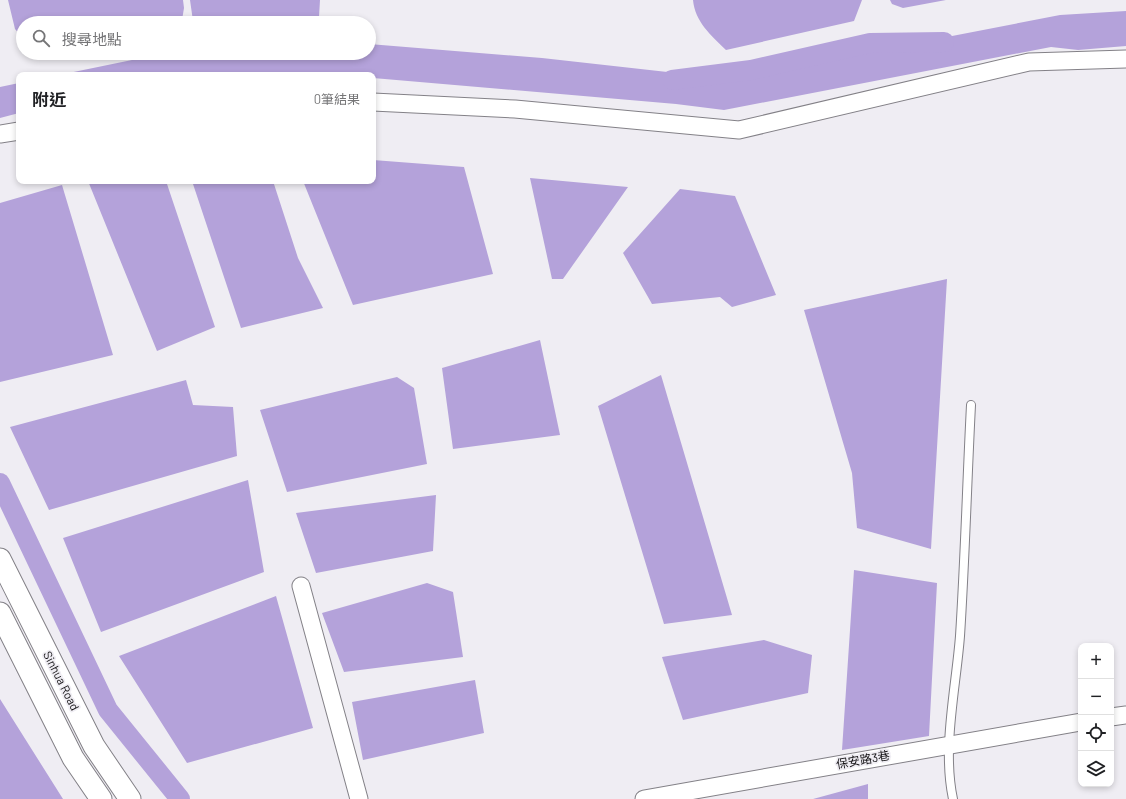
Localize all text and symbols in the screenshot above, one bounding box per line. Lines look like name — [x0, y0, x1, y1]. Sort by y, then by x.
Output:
search box — [16, 16, 376, 60]
icon: search — [30, 27, 52, 49]
text: 搜尋地點 — [62, 30, 122, 48]
text: 附近 — [32, 89, 66, 109]
text: 0筆結果 — [314, 91, 360, 107]
map controls — [1078, 643, 1114, 787]
button: + — [1078, 643, 1114, 679]
street label: Sinhua Road — [41, 649, 83, 712]
button: − — [1078, 679, 1114, 715]
button: locate — [1078, 715, 1114, 751]
street label: 保安路3巷 — [835, 747, 891, 771]
button: layers — [1078, 751, 1114, 787]

